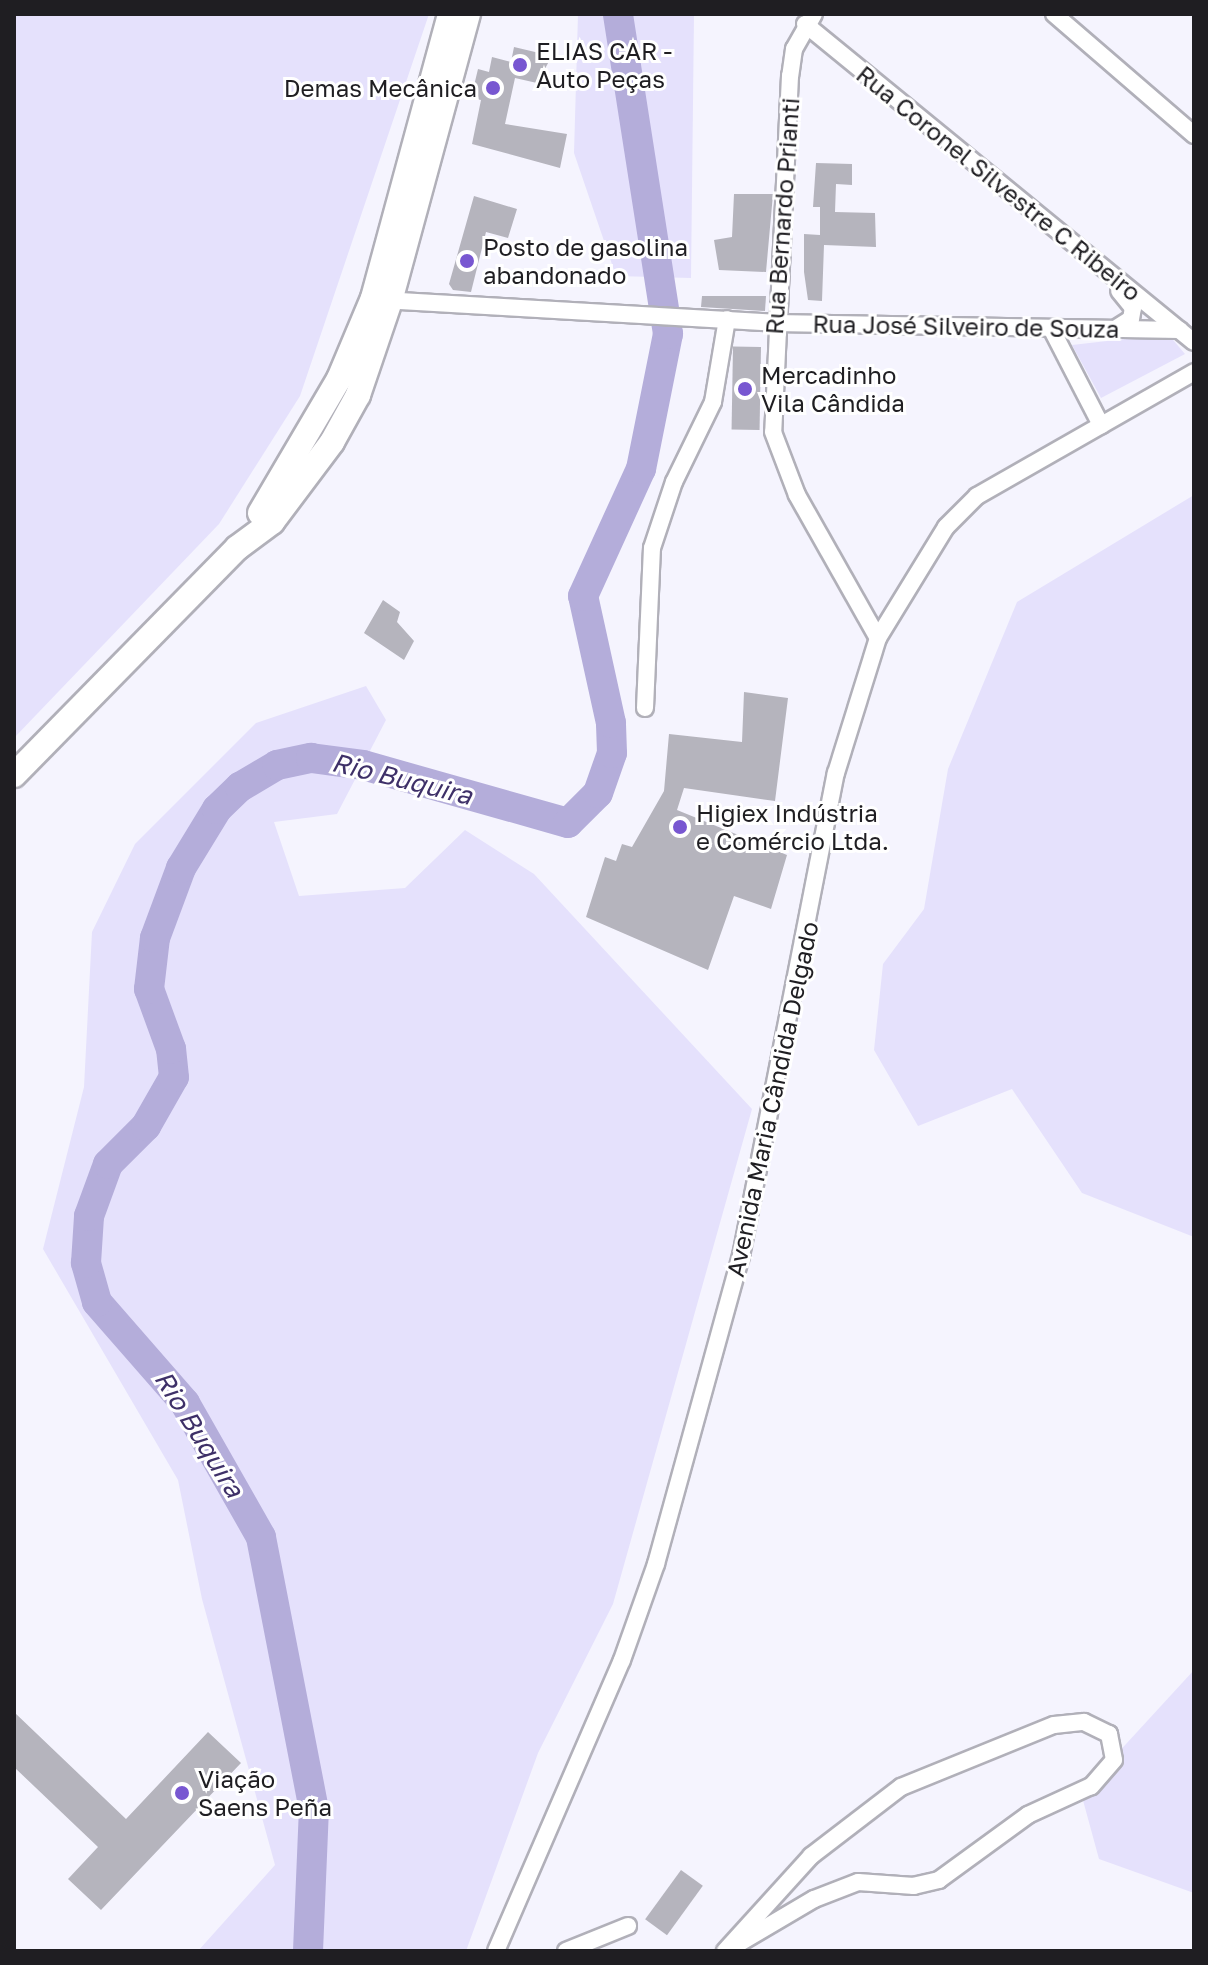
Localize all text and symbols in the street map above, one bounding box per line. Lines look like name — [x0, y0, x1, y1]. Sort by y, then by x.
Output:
place label: ELIAS CAR - Auto Peças — [536, 37, 672, 93]
marker: ELIAS CAR - Auto Peças — [511, 56, 529, 74]
street label: Rua Coronel Silvestre C Ribeiro — [851, 59, 1147, 307]
place label: Demas Mecânica — [284, 74, 477, 102]
marker: Demas Mecânica — [484, 79, 502, 97]
street label: Rua Bernardo Prianti — [759, 97, 805, 335]
place label: Posto de gasolina abandonado — [483, 233, 688, 289]
marker: Posto de gasolina abandonado — [458, 252, 476, 270]
street label: Rua José Silveiro de Souza — [812, 309, 1120, 343]
place label: Mercadinho Vila Cândida — [761, 361, 905, 417]
marker: Mercadinho Vila Cândida — [736, 380, 754, 398]
water label: Rio Buquira — [329, 747, 475, 811]
place label: Higiex Indústria e Comércio Ltda. — [696, 799, 889, 855]
marker: Higiex Indústria e Comércio Ltda. — [671, 818, 689, 836]
street label: Avenida Maria Cândida Delgado — [720, 919, 824, 1279]
water label: Rio Buquira — [148, 1365, 250, 1503]
place label: Viação Saens Peña — [198, 1765, 332, 1821]
marker: Viação Saens Peña — [173, 1784, 191, 1802]

